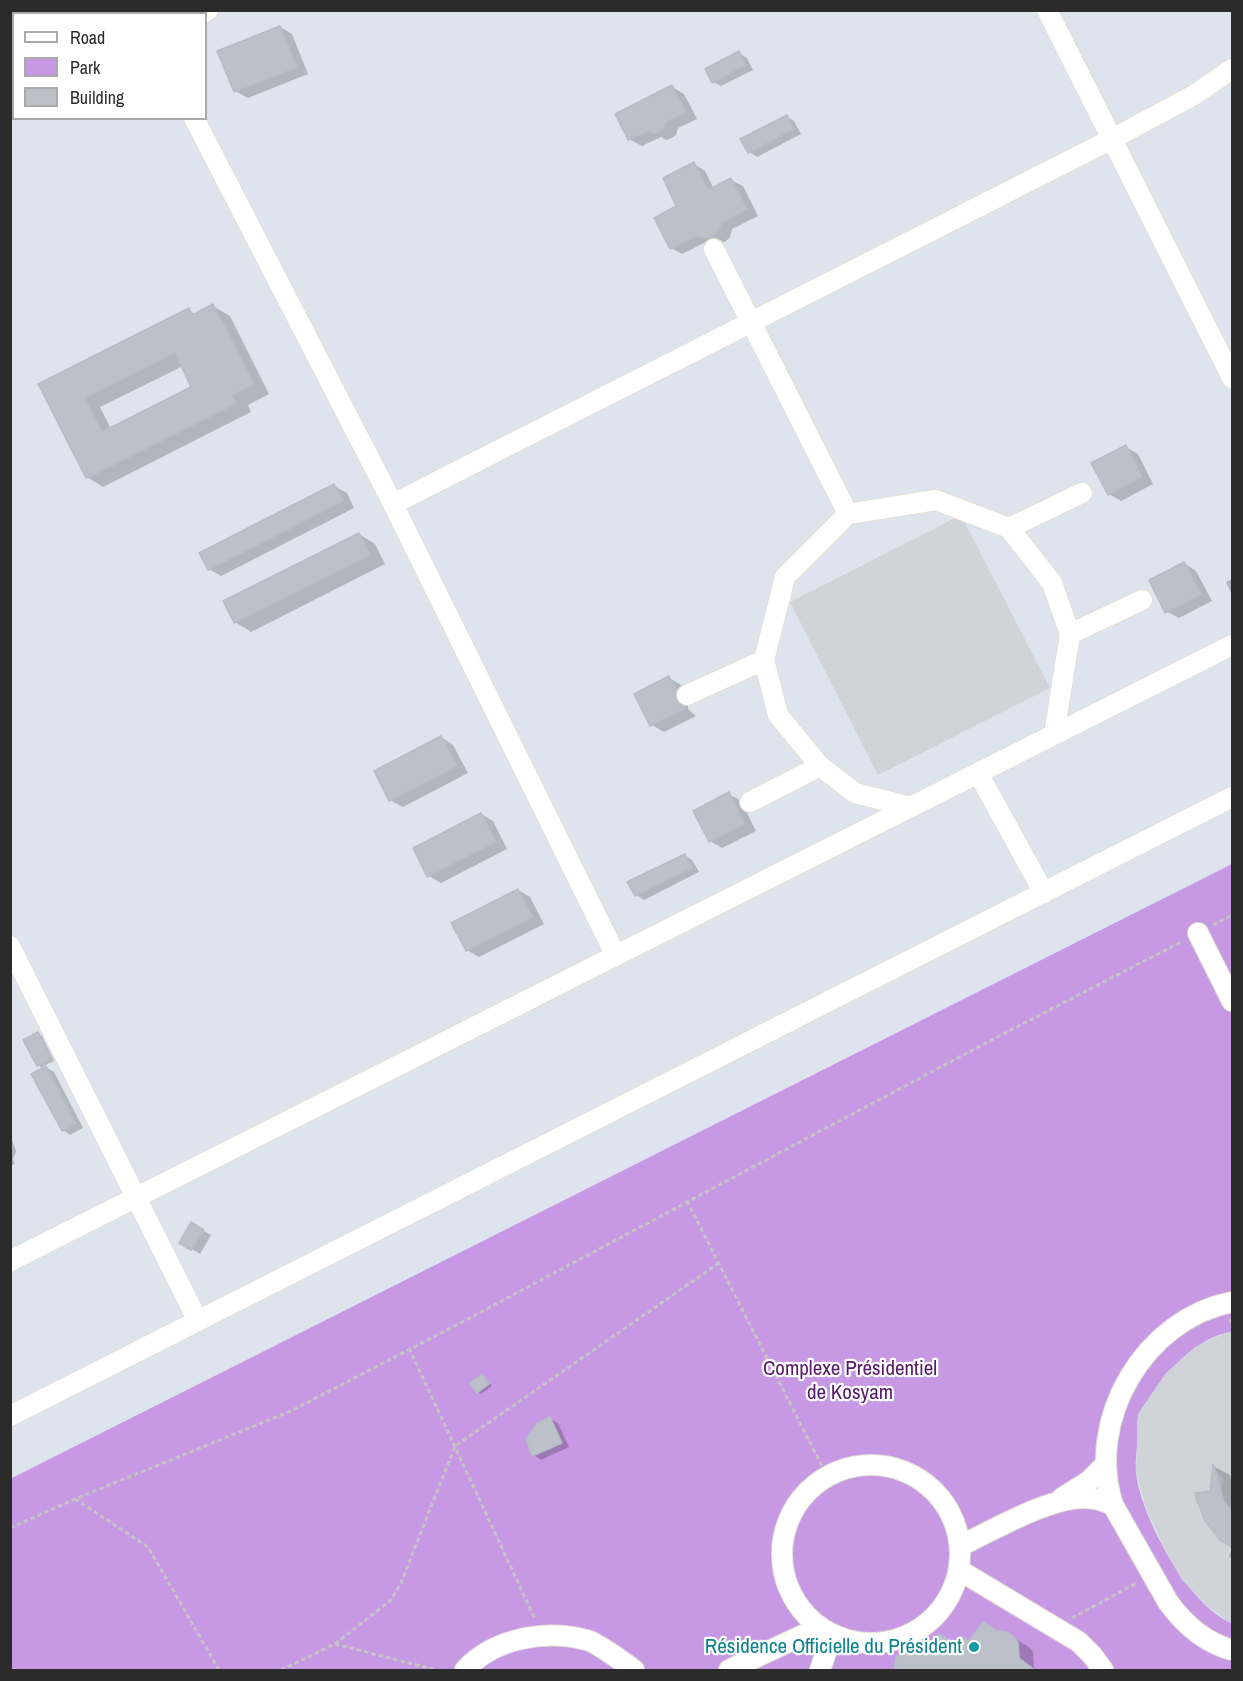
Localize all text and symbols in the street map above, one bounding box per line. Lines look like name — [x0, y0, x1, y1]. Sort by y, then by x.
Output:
legend — [12, 12, 207, 120]
text: Road — [70, 25, 105, 50]
text: Park — [70, 55, 100, 80]
text: Building — [70, 85, 124, 110]
park label: Complexe Présidentiel de Kosyam — [763, 1356, 937, 1406]
place label: Résidence Officielle du Président — [705, 1634, 962, 1660]
marker: Résidence Officielle du Président — [967, 1640, 981, 1654]

